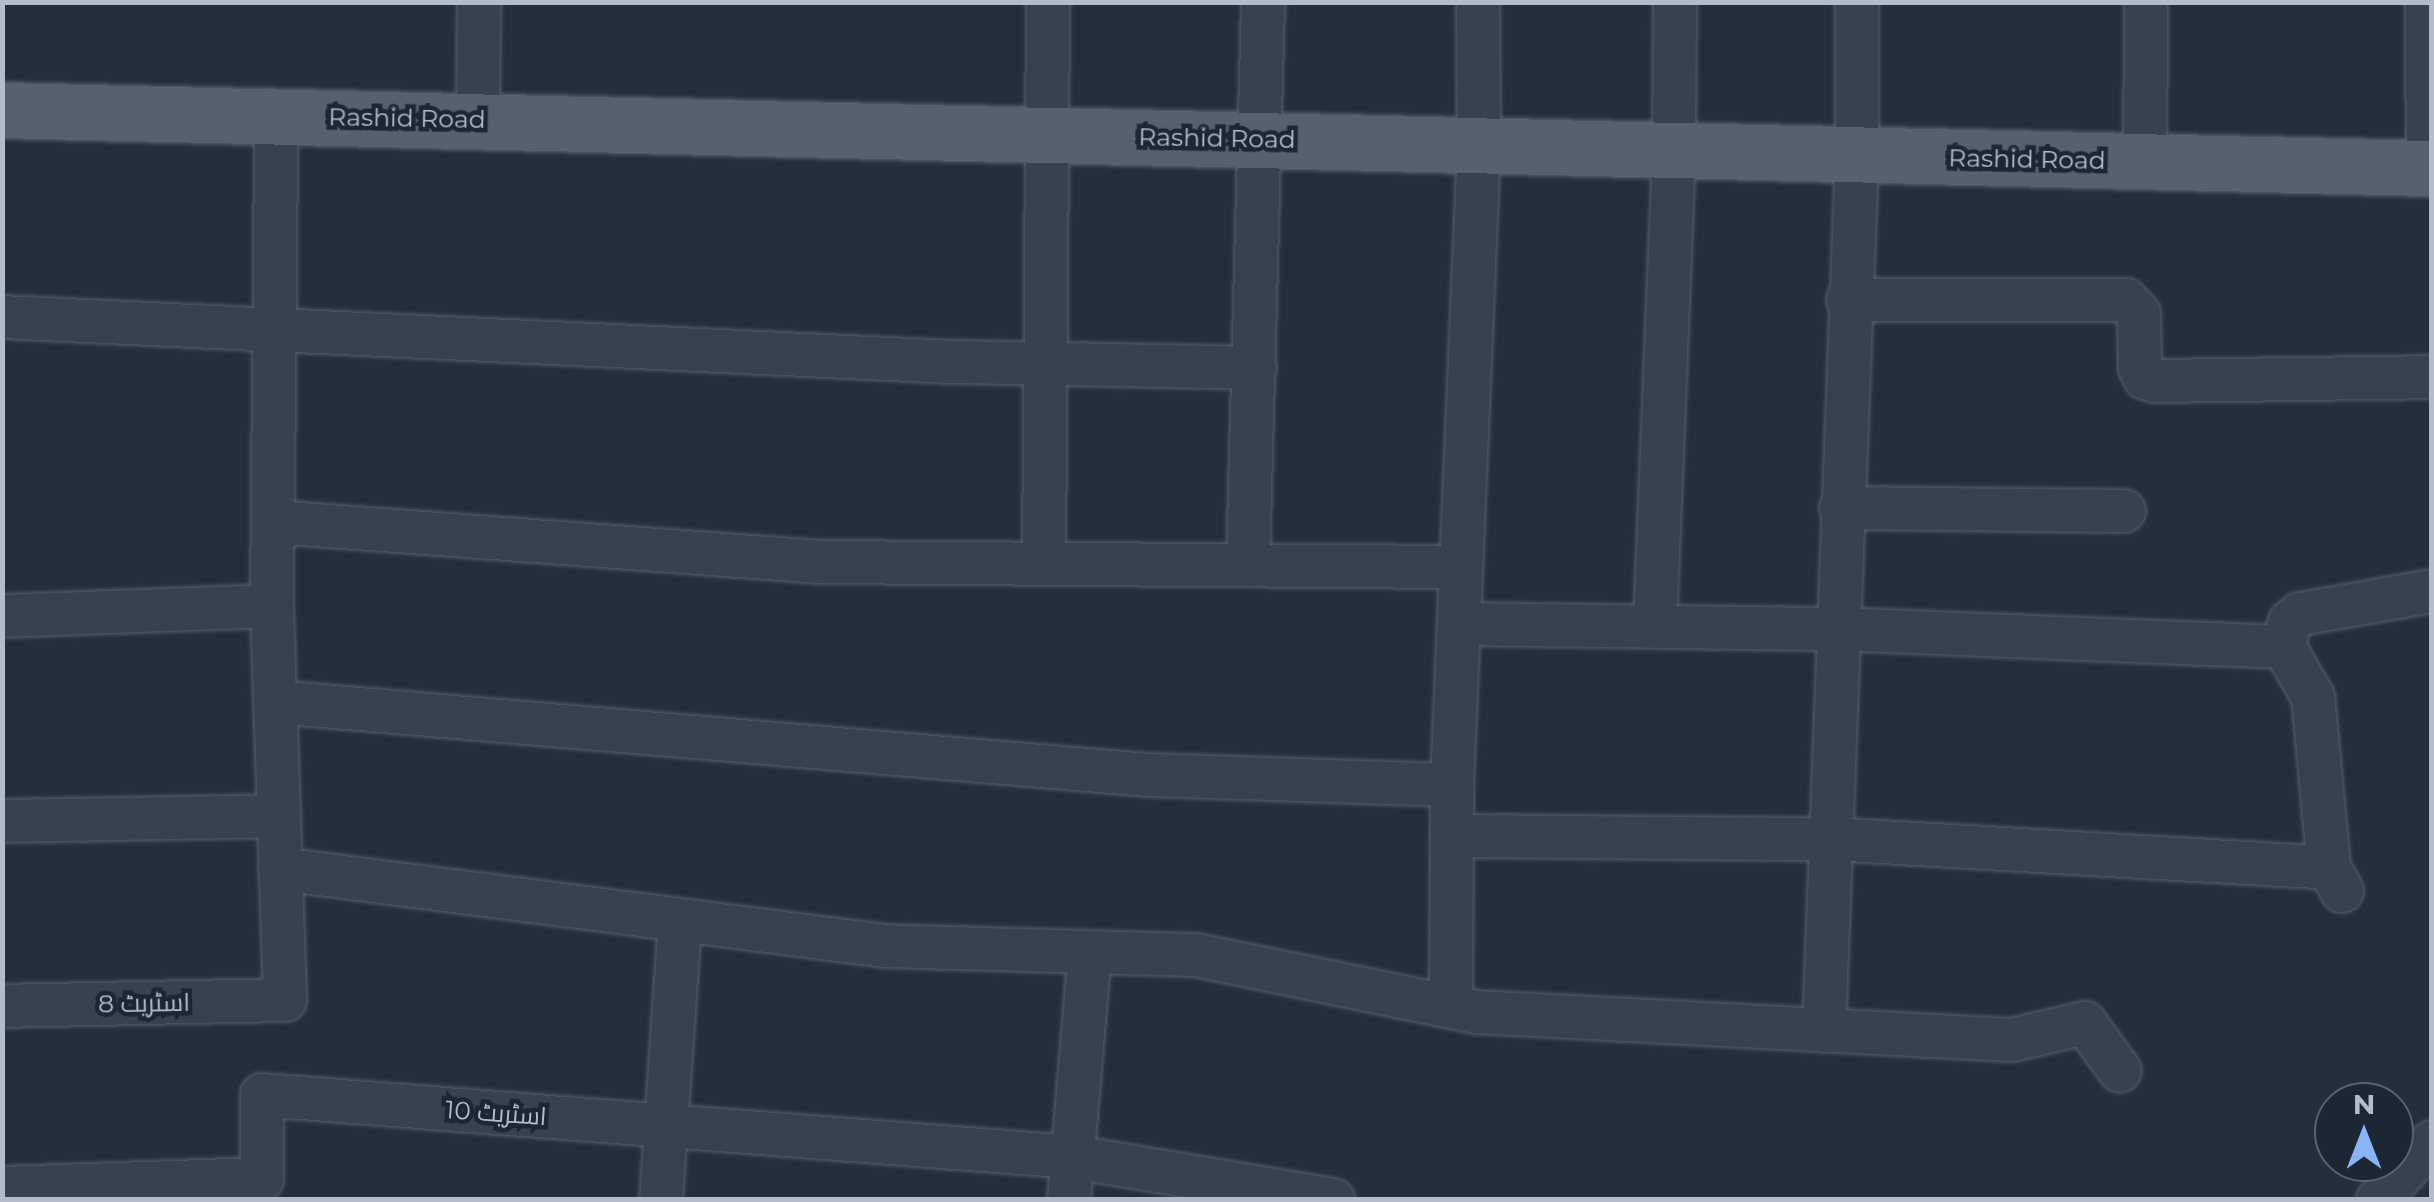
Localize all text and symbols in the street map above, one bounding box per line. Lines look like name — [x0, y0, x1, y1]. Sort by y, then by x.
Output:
street label: Rashid Road — [328, 102, 486, 134]
street label: Rashid Road — [1138, 122, 1296, 154]
street label: Rashid Road — [1948, 143, 2106, 175]
street label: اسٹریٹ 8 — [98, 987, 190, 1019]
north arrow — [2314, 1082, 2414, 1182]
text: N — [2353, 1087, 2375, 1121]
street label: اسٹریٹ 10 — [444, 1094, 548, 1132]

